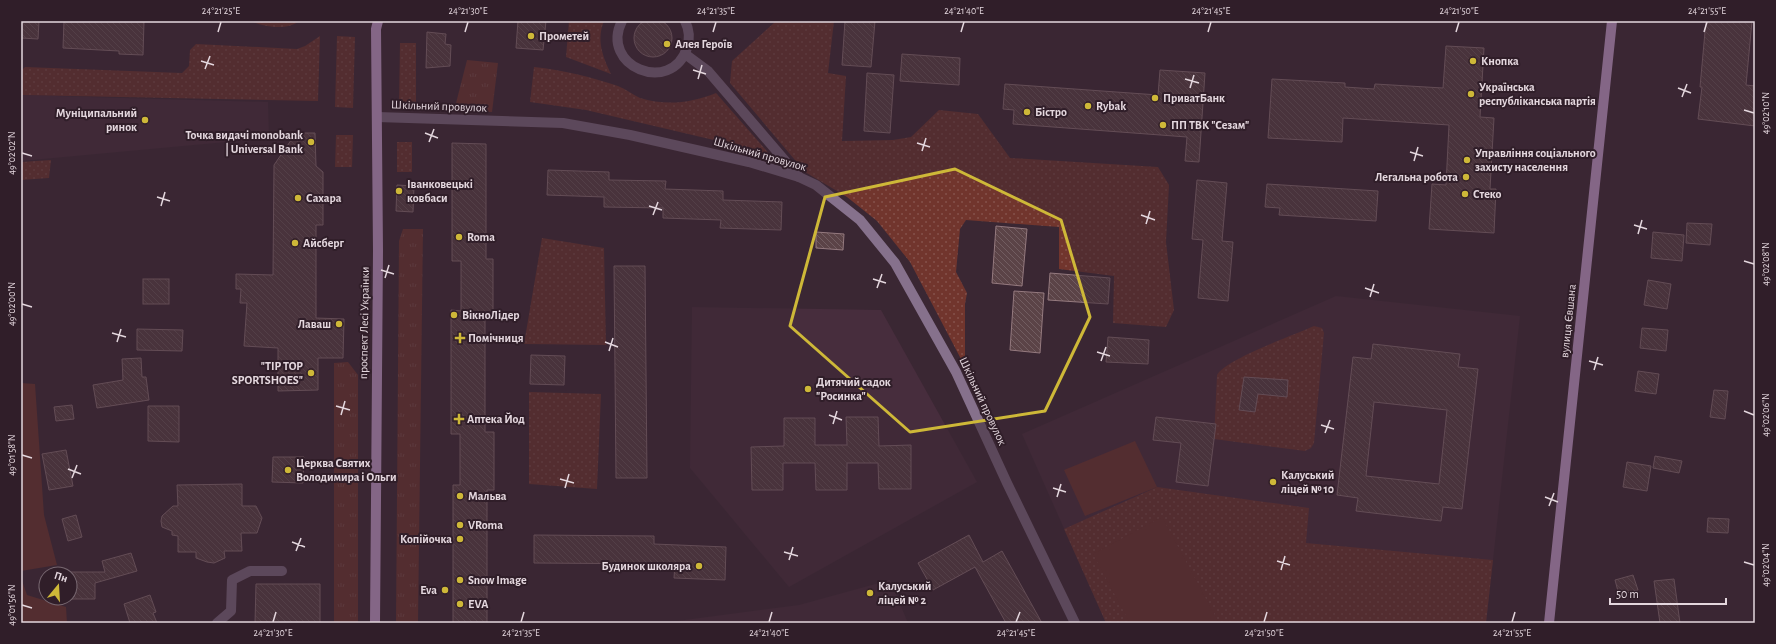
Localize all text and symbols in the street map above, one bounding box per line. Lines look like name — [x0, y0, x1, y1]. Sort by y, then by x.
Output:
text: 24°21'25"E — [202, 6, 240, 16]
text: 24°21'30"E — [449, 6, 488, 16]
text: 24°21'35"E — [697, 6, 735, 16]
text: 24°21'40"E — [944, 6, 984, 16]
text: 24°21'45"E — [1192, 6, 1230, 16]
text: 24°21'50"E — [1439, 6, 1479, 16]
text: 24°21'55"E — [1688, 6, 1726, 16]
place label: Прометей — [539, 30, 589, 42]
marker: Прометей — [526, 31, 536, 41]
place label: Алея Героїв — [675, 38, 732, 50]
marker: Алея Героїв — [662, 39, 672, 49]
place label: Кнопка — [1481, 55, 1519, 67]
marker: Кнопка — [1468, 56, 1478, 66]
place label: Українська республіканська партія — [1479, 81, 1596, 108]
marker: Українська республіканська партія — [1466, 89, 1476, 99]
place label: ПриватБанк — [1163, 92, 1225, 104]
text: 49°02'10"N — [1761, 92, 1771, 134]
marker: ПриватБанк — [1150, 93, 1160, 103]
street label: Шкільний провулок — [391, 98, 488, 115]
place label: Rybak — [1096, 100, 1126, 113]
marker: Rybak — [1083, 101, 1093, 111]
place label: Бістро — [1035, 106, 1067, 118]
place label: Муніципальний ринок — [56, 107, 137, 133]
marker: Бістро — [1022, 107, 1032, 117]
marker: Муніципальний ринок — [140, 115, 150, 125]
place label: ПП ТВК "Сезам" — [1171, 119, 1249, 131]
marker: ПП ТВК "Сезам" — [1158, 120, 1168, 130]
place label: Точка видачі monobank | Universal Bank — [185, 129, 303, 157]
text: 49°02'02"N — [7, 131, 17, 175]
street label: Шкільний провулок — [712, 135, 808, 174]
marker: Точка видачі monobank | Universal Bank — [306, 137, 316, 147]
place label: Управління соціального захисту населення — [1475, 147, 1596, 174]
marker: Управління соціального захисту населення — [1462, 155, 1472, 165]
place label: Легальна робота — [1375, 171, 1458, 183]
marker: Легальна робота — [1461, 172, 1471, 182]
place label: Іванковецькі ковбаси — [407, 178, 473, 204]
marker: Іванковецькі ковбаси — [394, 186, 404, 196]
place label: Стеко — [1473, 188, 1502, 200]
marker: Стеко — [1460, 189, 1470, 199]
place label: Сахара — [306, 192, 342, 204]
marker: Сахара — [293, 193, 303, 203]
place label: Roma — [467, 231, 495, 243]
marker: Roma — [454, 232, 464, 242]
place label: Айсберг — [303, 237, 345, 249]
marker: Айсберг — [290, 238, 300, 248]
text: 49°02'08"N — [1761, 242, 1771, 286]
street label: проспект Лесі Українки — [357, 267, 371, 379]
text: 49°02'00"N — [7, 282, 17, 326]
street label: вулиця Євшана — [1558, 283, 1579, 359]
place label: ВікноЛідер — [462, 309, 520, 321]
marker: ВікноЛідер — [449, 310, 459, 320]
place label: Лаваш — [298, 318, 331, 330]
marker: Лаваш — [334, 319, 344, 329]
place label: Помічниця — [468, 332, 524, 344]
marker: Помічниця — [455, 333, 465, 343]
street label: Шкільний провулок — [956, 355, 1009, 448]
place label: "TIP TOP SPORTSHOES" — [232, 360, 303, 386]
marker: "TIP TOP SPORTSHOES" — [306, 368, 316, 378]
place label: Дитячий садок "Росинка" — [816, 376, 891, 402]
marker: Дитячий садок "Росинка" — [803, 384, 813, 394]
text: 49°02'06"N — [1761, 393, 1771, 437]
place label: Аптека Йод — [467, 412, 525, 425]
marker: Аптека Йод — [454, 414, 464, 424]
text: 49°01'58"N — [7, 434, 17, 476]
place label: Церква Святих Володимира і Ольги — [296, 457, 397, 483]
marker: Церква Святих Володимира і Ольги — [283, 465, 293, 475]
place label: Калуський ліцей № 10 — [1281, 469, 1334, 495]
marker: Калуський ліцей № 10 — [1268, 477, 1278, 487]
place label: Мальва — [468, 490, 507, 502]
marker: Мальва — [455, 491, 465, 501]
place label: VRoma — [468, 519, 503, 531]
marker: VRoma — [455, 520, 465, 530]
place label: Копійочка — [400, 533, 452, 545]
marker: Копійочка — [455, 534, 465, 544]
text: 49°02'04"N — [1761, 543, 1771, 587]
place label: Будинок школяра — [601, 560, 691, 573]
marker: Будинок школяра — [694, 561, 704, 571]
north arrow — [38, 566, 78, 606]
text: Пн — [53, 570, 69, 584]
place label: Snow Image — [468, 574, 527, 586]
marker: Snow Image — [455, 575, 465, 585]
place label: Калуський ліцей № 2 — [878, 580, 931, 606]
scale bar — [1610, 580, 1726, 606]
text: 49°01'56"N — [7, 584, 17, 626]
place label: Eva — [420, 584, 437, 596]
marker: Eva — [440, 585, 450, 595]
marker: Калуський ліцей № 2 — [865, 588, 875, 598]
text: 50 m — [1616, 588, 1639, 600]
place label: ЕVA — [468, 598, 489, 610]
marker: ЕVA — [455, 599, 465, 609]
text: 24°21'30"E — [254, 628, 293, 638]
text: 24°21'35"E — [502, 628, 540, 638]
text: 24°21'40"E — [749, 628, 789, 638]
text: 24°21'45"E — [997, 628, 1035, 638]
text: 24°21'50"E — [1244, 628, 1284, 638]
text: 24°21'55"E — [1493, 628, 1531, 638]

